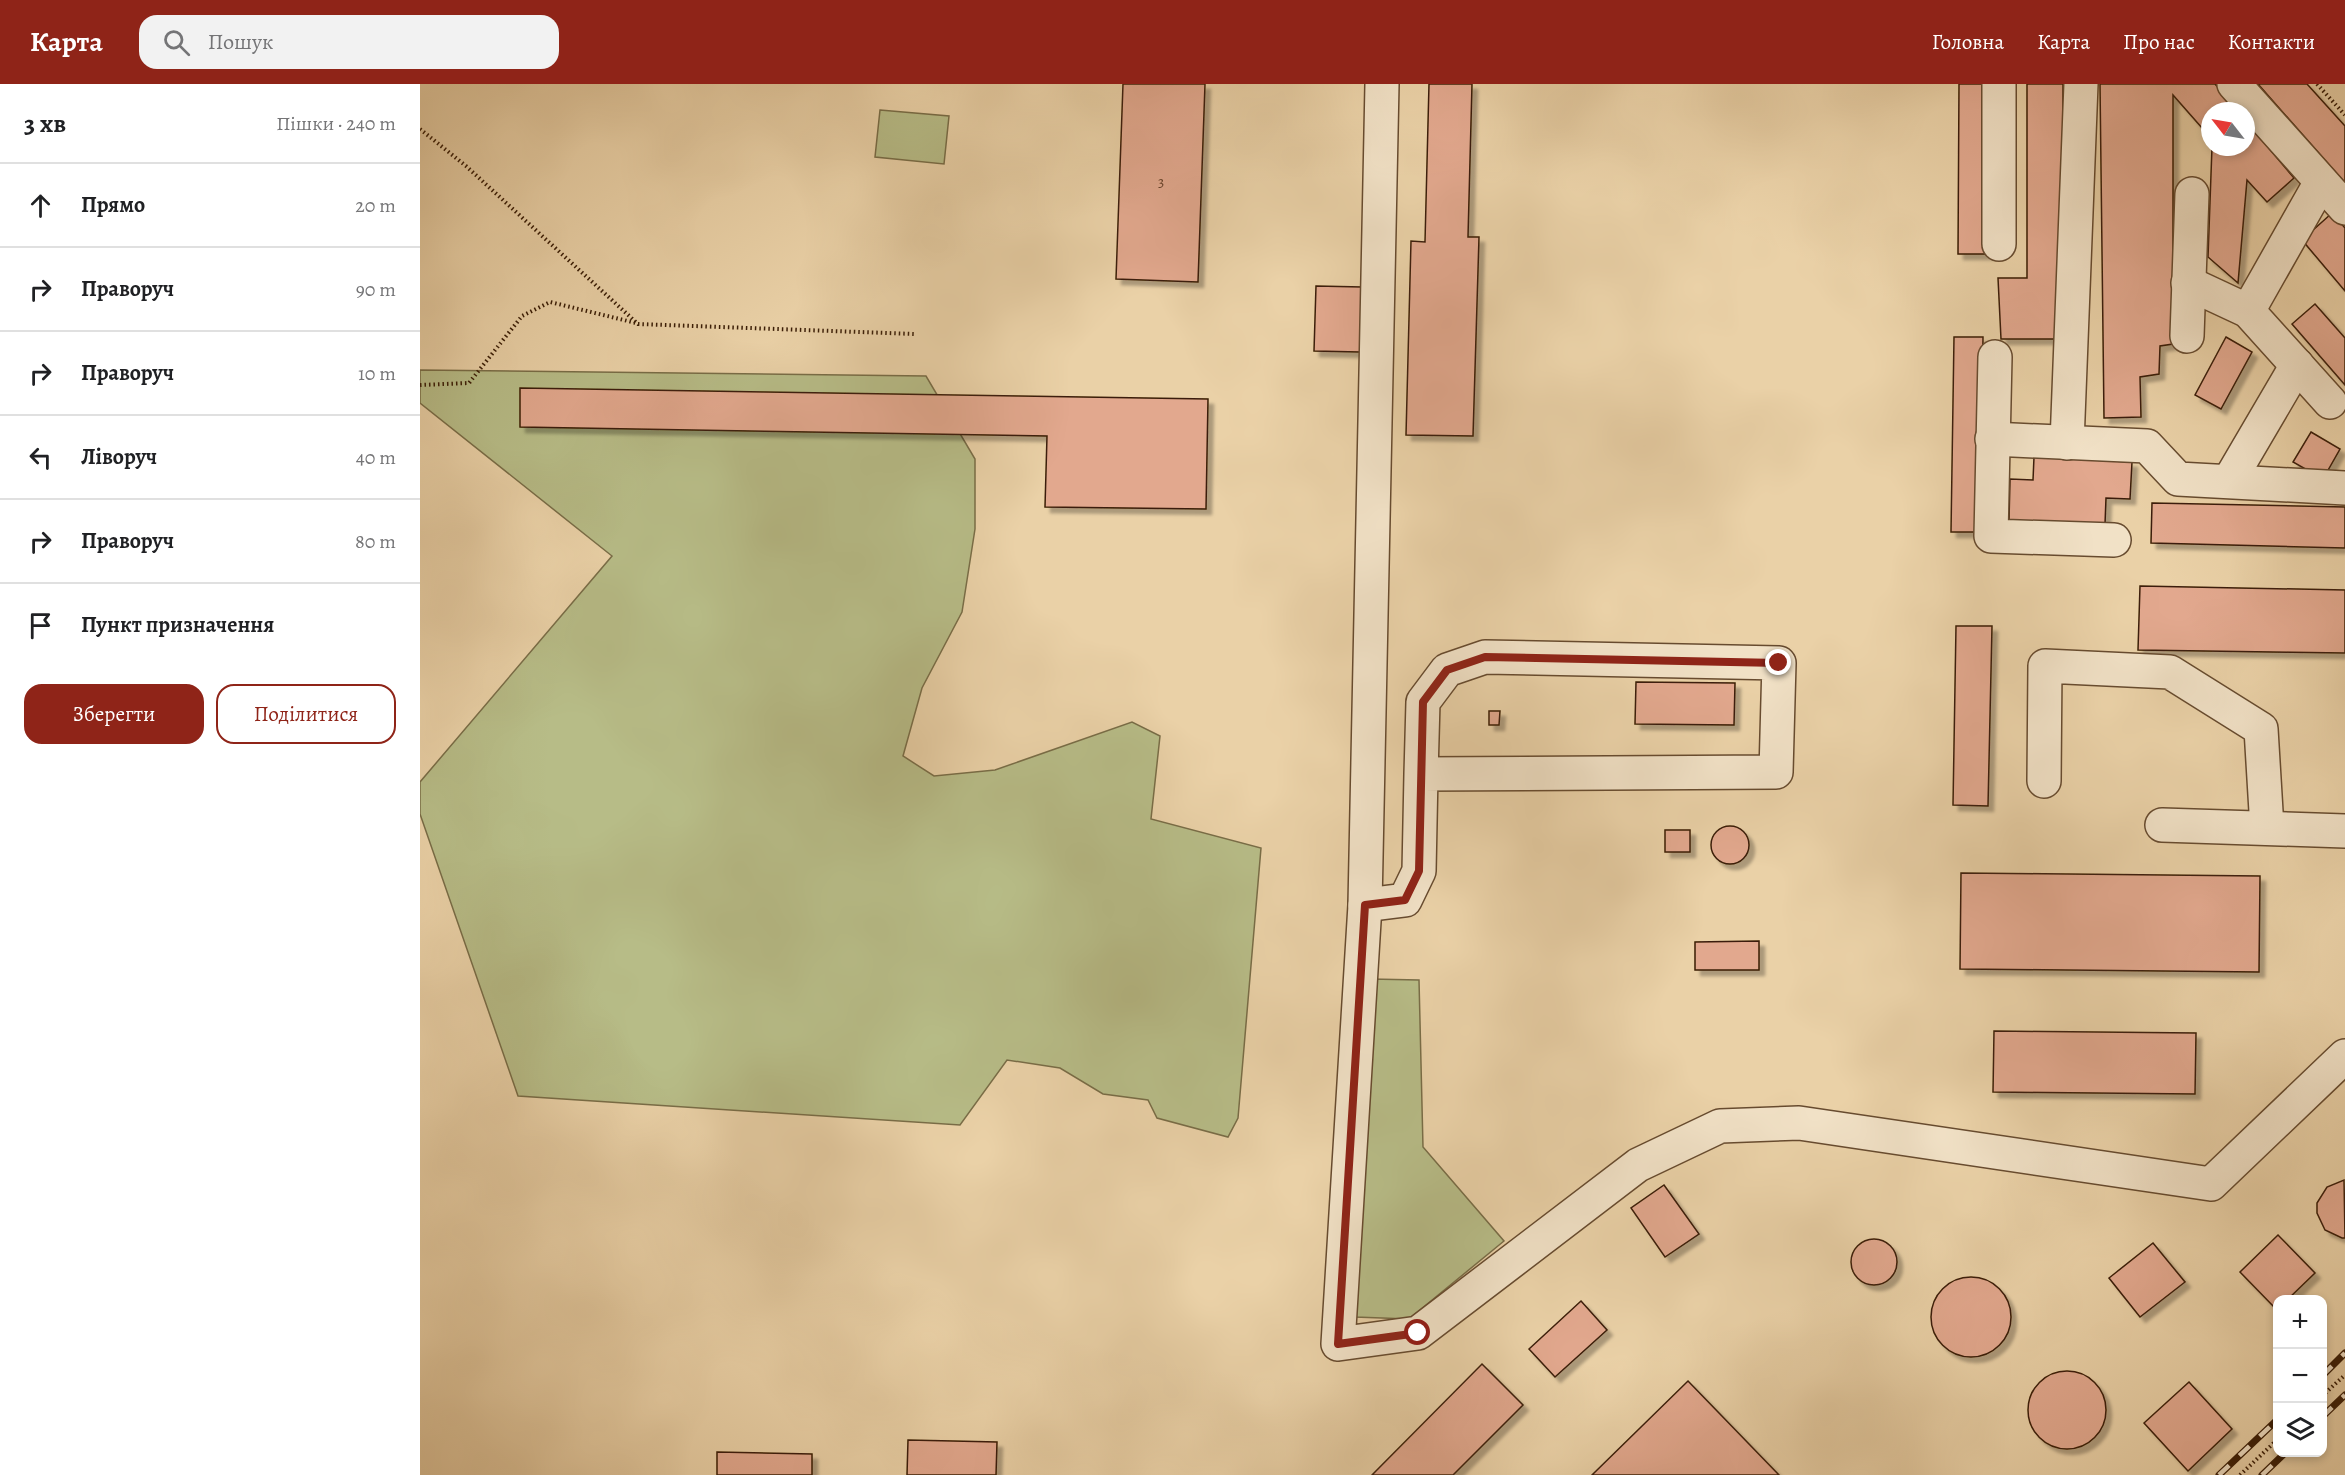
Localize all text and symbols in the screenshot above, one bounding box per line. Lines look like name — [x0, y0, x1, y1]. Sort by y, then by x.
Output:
search box — [139, 15, 559, 69]
text: Карта — [30, 23, 103, 61]
icon: search — [160, 26, 193, 59]
text: Пошук — [208, 27, 273, 57]
text: Головна — [1932, 28, 2004, 56]
text: Карта — [2037, 28, 2090, 56]
text: Про нас — [2123, 28, 2195, 56]
text: Контакти — [2228, 28, 2315, 56]
north arrow — [2201, 102, 2255, 156]
text: 3 хв — [24, 106, 66, 141]
text: Пішки · 240 m — [276, 110, 396, 137]
house number: 3 — [1158, 172, 1164, 192]
icon: ahead — [24, 189, 57, 222]
text: Прямо — [81, 190, 145, 220]
text: 20 m — [355, 192, 396, 219]
icon: right — [24, 273, 57, 306]
text: Праворуч — [81, 274, 174, 304]
text: 90 m — [356, 276, 396, 303]
icon: right — [24, 357, 57, 390]
text: Праворуч — [81, 358, 174, 388]
text: 10 m — [358, 360, 396, 387]
icon: left — [24, 441, 57, 474]
text: Ліворуч — [81, 442, 157, 472]
text: 40 m — [356, 444, 396, 471]
icon: right — [24, 525, 57, 558]
text: Праворуч — [81, 526, 174, 556]
text: 80 m — [355, 528, 396, 555]
icon: arrive — [24, 609, 57, 642]
text: Пункт призначення — [81, 610, 274, 640]
route end — [1765, 649, 1791, 675]
button: Зберегти — [24, 684, 204, 744]
button: Поділитися — [216, 684, 396, 744]
map controls — [2273, 1295, 2327, 1457]
button: + — [2273, 1295, 2327, 1349]
route start — [1404, 1319, 1430, 1345]
button: − — [2273, 1349, 2327, 1403]
button: layers — [2273, 1403, 2327, 1457]

